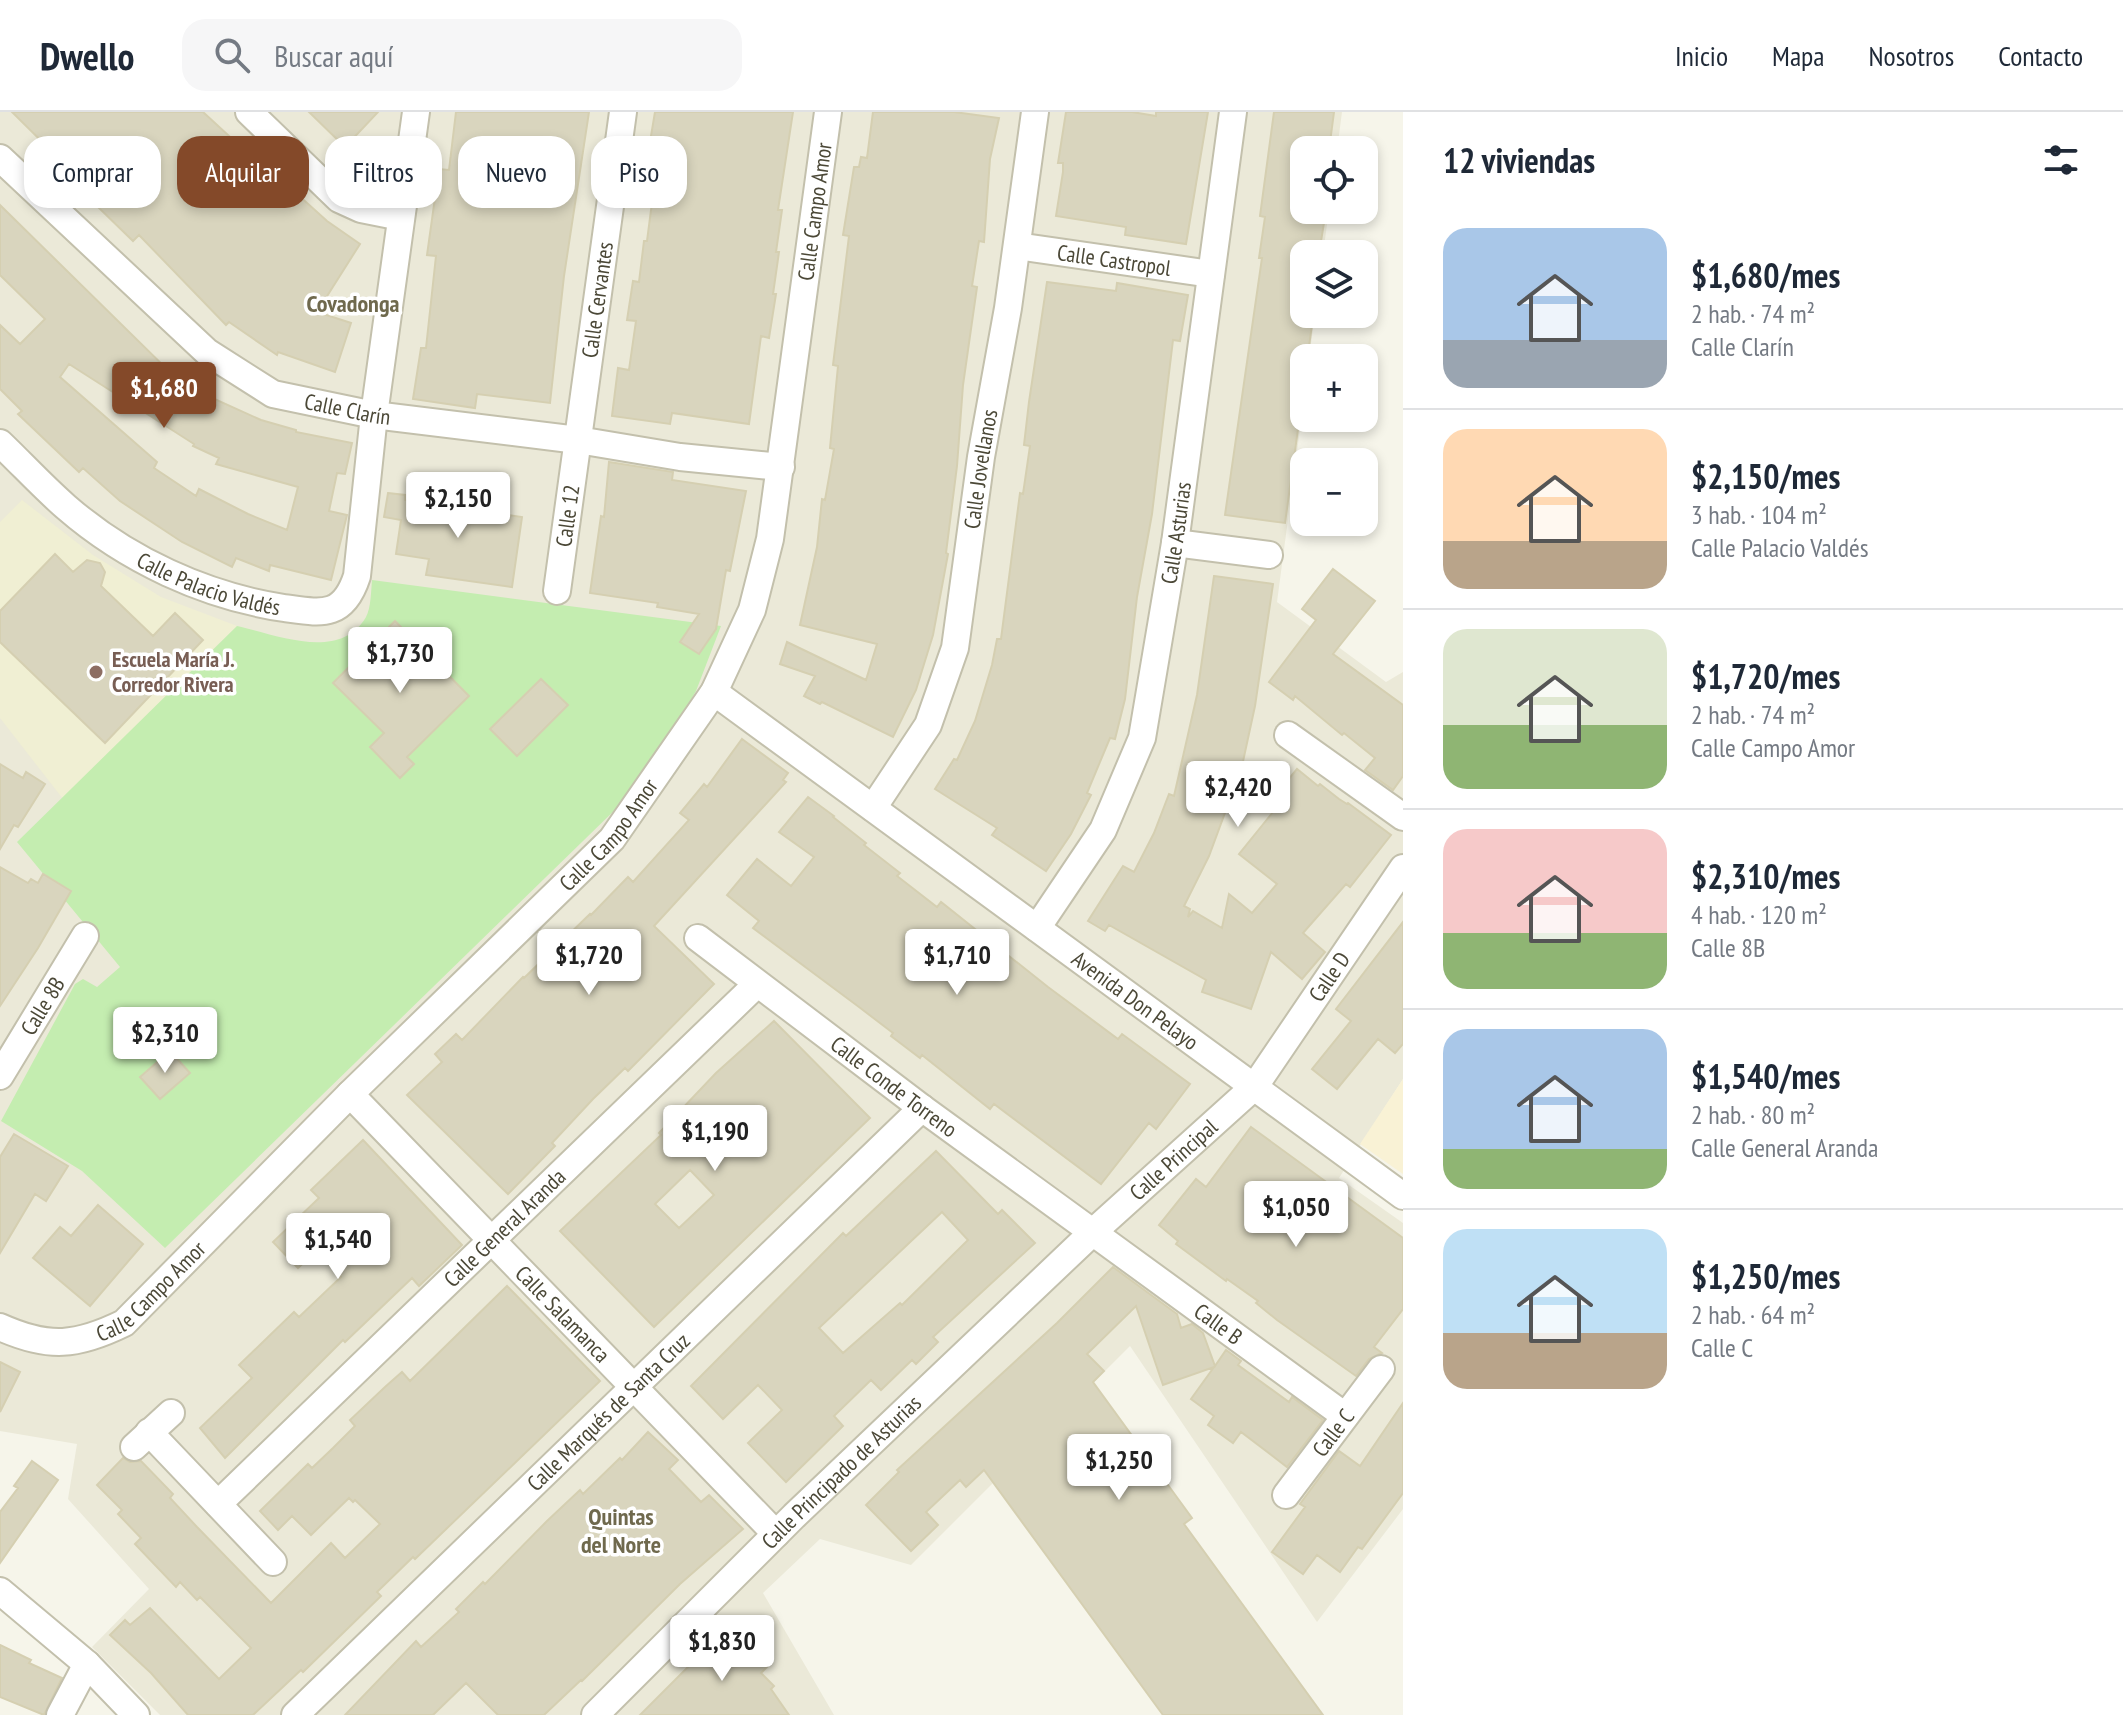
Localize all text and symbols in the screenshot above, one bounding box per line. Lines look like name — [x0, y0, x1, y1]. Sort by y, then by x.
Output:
search box — [182, 19, 742, 91]
text: Dwello — [40, 31, 134, 80]
icon: search — [210, 33, 254, 77]
text: Buscar aquí — [274, 36, 393, 75]
text: Inicio — [1675, 37, 1728, 74]
text: Mapa — [1772, 37, 1824, 74]
text: Nosotros — [1868, 37, 1954, 74]
text: Contacto — [1998, 37, 2083, 74]
chip: Comprar — [24, 136, 161, 208]
chip: Alquilar — [177, 136, 309, 208]
chip: Filtros — [325, 136, 442, 208]
chip: Nuevo — [458, 136, 575, 208]
chip: Piso — [591, 136, 687, 208]
map controls — [1290, 136, 1378, 536]
button: locate — [1290, 136, 1378, 224]
text: 12 viviendas — [1443, 138, 1595, 182]
icon: filters — [2039, 138, 2083, 182]
street label: Calle Campo Amor — [791, 141, 838, 282]
street label: Calle Castropol — [1055, 238, 1174, 282]
street label: Calle Cervantes — [575, 240, 619, 359]
button: layers — [1290, 240, 1378, 328]
text: $1,680/mes — [1691, 253, 1840, 297]
icon: home — [1507, 260, 1603, 356]
district label: Covadonga — [307, 288, 400, 319]
text: 2 hab. · 74 m² — [1691, 297, 1815, 330]
text: Calle Clarín — [1691, 330, 1794, 363]
button: + — [1290, 344, 1378, 432]
pin: $1,680 — [99, 362, 229, 430]
text: $1,680 — [130, 371, 198, 404]
street label: Calle Clarín — [302, 387, 392, 431]
street label: Calle Jovellanos — [957, 407, 1003, 530]
button: − — [1290, 448, 1378, 536]
text: $2,150/mes — [1691, 454, 1840, 498]
icon: home — [1507, 461, 1603, 557]
pin: $2,150 — [393, 472, 523, 540]
street label: Calle Asturias — [1154, 480, 1197, 586]
text: $2,150 — [424, 481, 492, 514]
street label: Calle 12 — [549, 483, 586, 549]
text: 3 hab. · 104 m² — [1691, 498, 1827, 531]
text: Calle Palacio Valdés — [1691, 531, 1868, 564]
street label: Calle Palacio Valdés — [132, 546, 282, 621]
pin: $1,730 — [335, 627, 465, 695]
text: $1,730 — [366, 636, 434, 669]
place label: Escuela María J. Corredor Rivera — [112, 645, 235, 698]
text: $1,720/mes — [1691, 654, 1840, 698]
icon: home — [1507, 661, 1603, 757]
marker: Escuela María J. Corredor Rivera — [87, 663, 105, 681]
text: 2 hab. · 74 m² — [1691, 698, 1815, 731]
text: Calle Campo Amor — [1691, 731, 1855, 764]
pin: $2,420 — [1173, 761, 1303, 829]
text: $2,420 — [1204, 770, 1272, 803]
street label: Calle Campo Amor — [553, 773, 664, 897]
text: $2,310/mes — [1691, 854, 1840, 898]
icon: home — [1507, 861, 1603, 957]
text: 4 hab. · 120 m² — [1691, 898, 1827, 931]
pin: $1,720 — [524, 929, 654, 997]
pin: $1,710 — [892, 929, 1022, 997]
text: Calle 8B — [1691, 931, 1765, 964]
text: $1,720 — [555, 938, 623, 971]
text: $1,710 — [923, 938, 991, 971]
street label: Avenida Don Pelayo — [1066, 944, 1204, 1056]
street label: Calle D — [1302, 946, 1356, 1007]
street label: Calle 8B — [14, 972, 71, 1040]
pin: $2,310 — [100, 1007, 230, 1075]
text: $2,310 — [131, 1016, 199, 1049]
street label: Calle Conde Torreno — [825, 1030, 963, 1143]
text: $1,540/mes — [1691, 1054, 1840, 1098]
icon: home — [1507, 1061, 1603, 1157]
text: 2 hab. · 80 m² — [1691, 1098, 1815, 1131]
pin: $1,190 — [650, 1105, 780, 1173]
street label: Calle Principal — [1124, 1112, 1224, 1206]
text: $1,190 — [681, 1114, 749, 1147]
text: Calle General Aranda — [1691, 1131, 1878, 1164]
street label: Calle General Aranda — [438, 1163, 571, 1293]
pin: $1,050 — [1231, 1181, 1361, 1249]
text: $1,050 — [1262, 1190, 1330, 1223]
pin: $1,540 — [273, 1213, 403, 1281]
text: $1,540 — [304, 1222, 372, 1255]
street label: Calle Campo Amor — [92, 1235, 211, 1348]
text: $1,250/mes — [1691, 1254, 1840, 1298]
street label: Calle Salamanca — [510, 1259, 616, 1368]
icon: home — [1507, 1261, 1603, 1357]
street label: Calle B — [1189, 1297, 1248, 1351]
text: 2 hab. · 64 m² — [1691, 1298, 1815, 1331]
street label: Calle Marqués de Santa Cruz — [521, 1327, 696, 1497]
text: Calle C — [1691, 1331, 1753, 1364]
street label: Calle Principado de Asturias — [755, 1389, 927, 1555]
street label: Calle C — [1306, 1403, 1360, 1462]
pin: $1,250 — [1054, 1434, 1184, 1502]
text: $1,250 — [1085, 1443, 1153, 1476]
district label: Quintas del Norte — [581, 1501, 661, 1560]
pin: $1,830 — [657, 1615, 787, 1683]
text: $1,830 — [688, 1624, 756, 1657]

